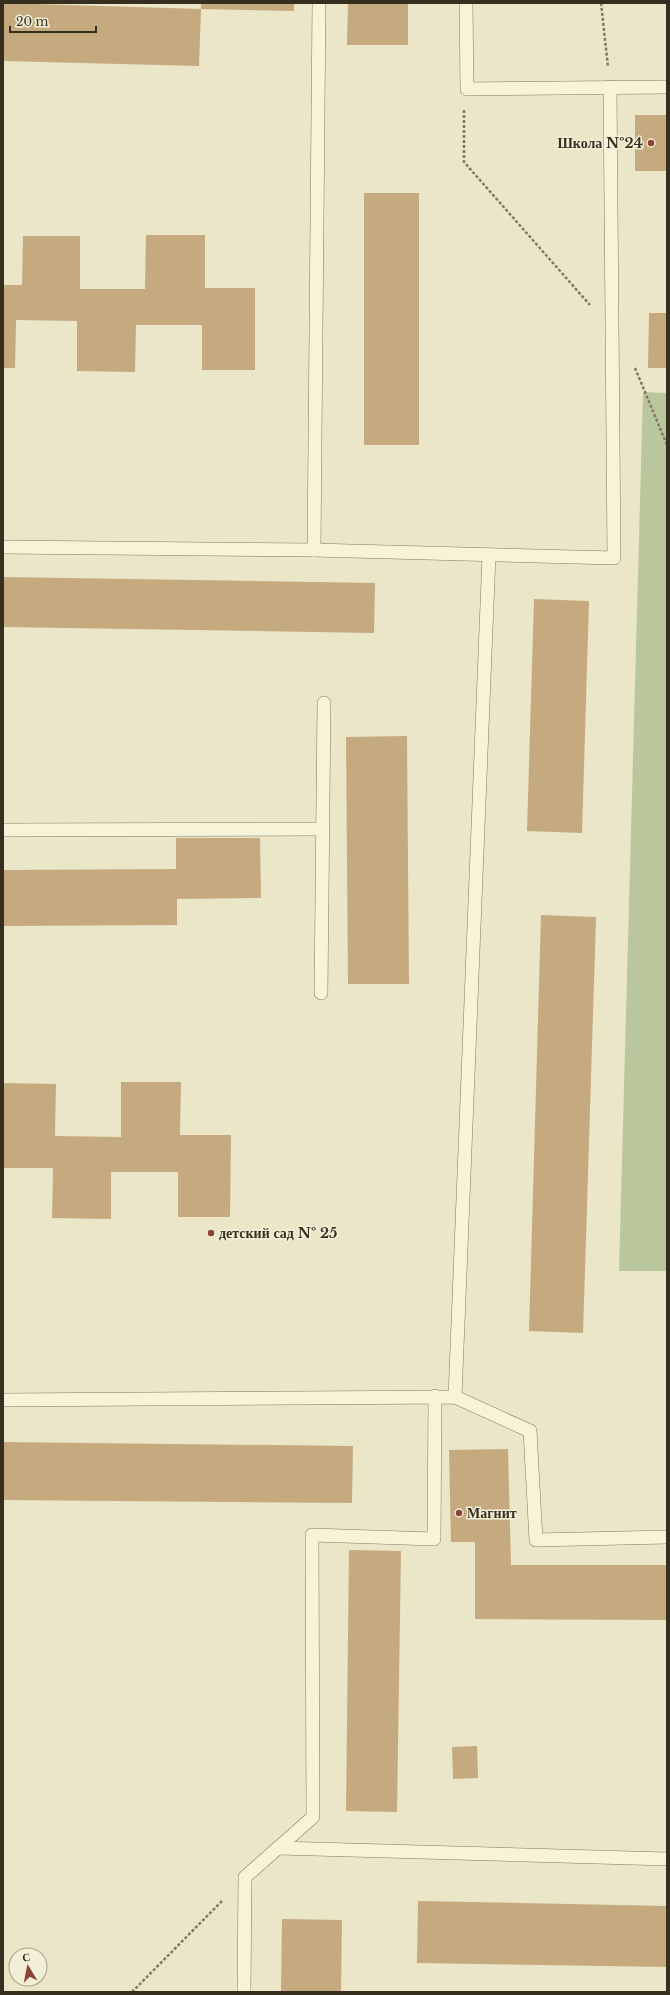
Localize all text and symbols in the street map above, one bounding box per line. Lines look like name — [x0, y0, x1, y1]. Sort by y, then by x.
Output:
scale bar — [10, 8, 96, 34]
text: 20 m — [16, 14, 48, 29]
place label: Школа №24 — [557, 134, 643, 152]
marker: Школа №24 — [646, 138, 656, 148]
place label: детский сад № 25 — [219, 1224, 337, 1242]
marker: детский сад № 25 — [206, 1228, 216, 1238]
place label: Магнит — [467, 1504, 517, 1522]
marker: Магнит — [454, 1508, 464, 1518]
north arrow — [8, 1947, 48, 1987]
text: С — [21, 1950, 31, 1965]

